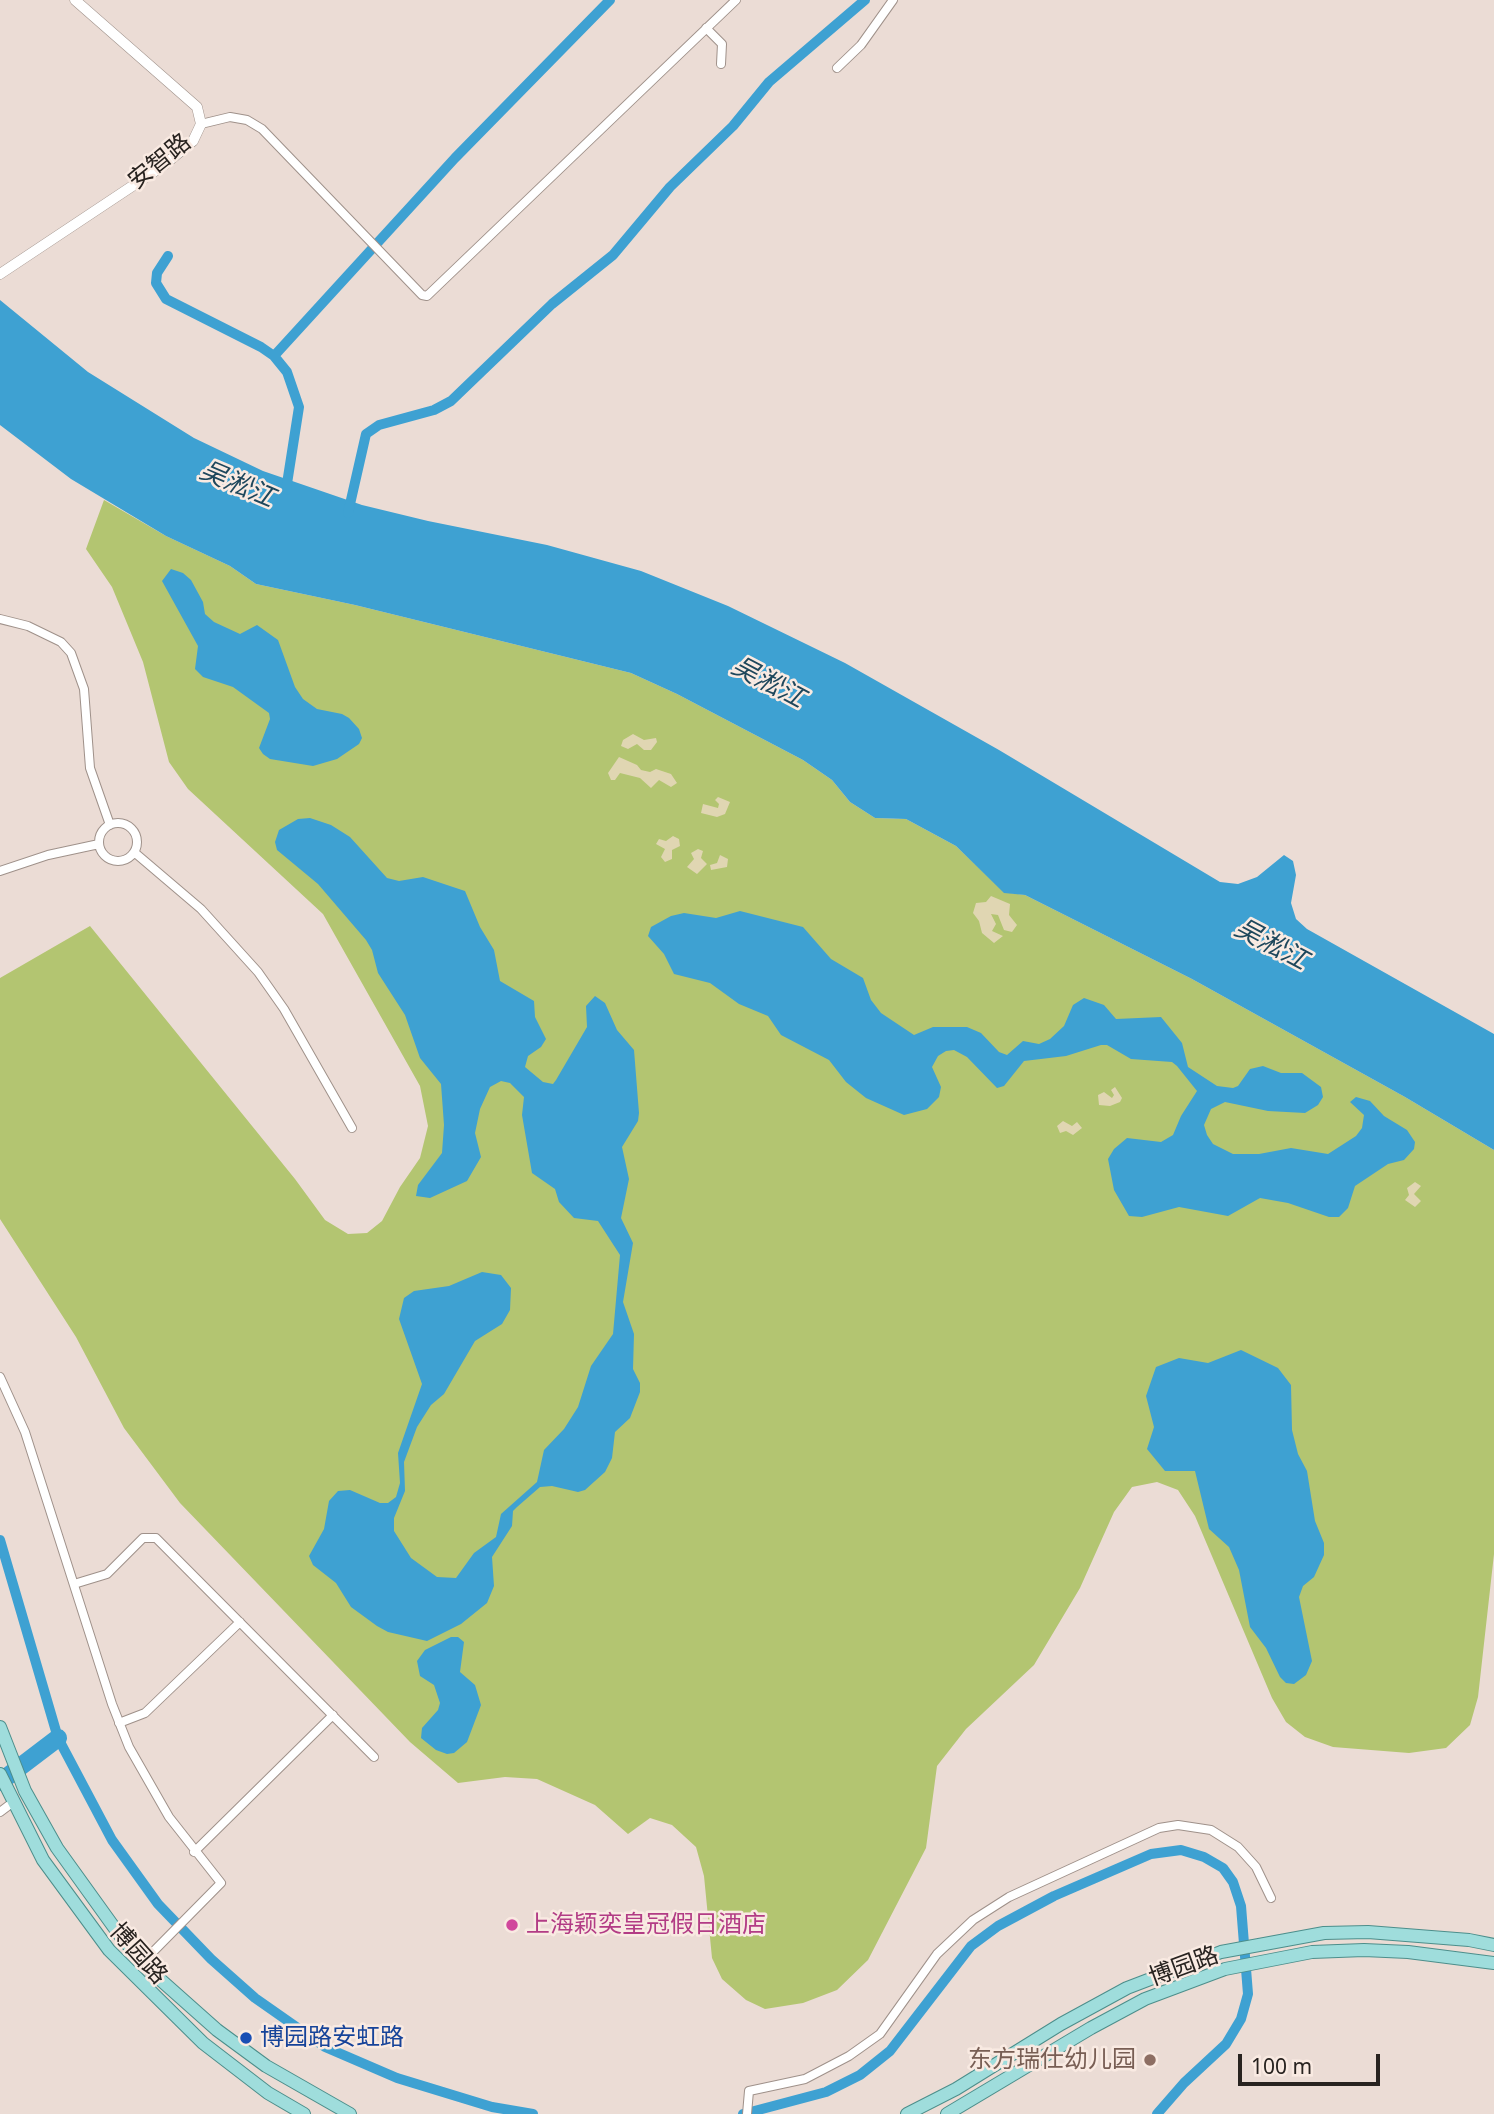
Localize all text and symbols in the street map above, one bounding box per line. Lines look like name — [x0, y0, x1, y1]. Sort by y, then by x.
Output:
street label: 安智路 — [123, 128, 197, 196]
water label: 吴淞江 — [195, 455, 279, 515]
water label: 吴淞江 — [726, 651, 810, 715]
water label: 吴淞江 — [1229, 913, 1313, 977]
place label: 上海颖奕皇冠假日酒店 — [526, 1911, 766, 1939]
marker: 上海颖奕皇冠假日酒店 — [504, 1917, 520, 1933]
street label: 博园路 — [103, 1918, 173, 1990]
street label: 博园路 — [1145, 1941, 1223, 1993]
place label: 博园路安虹路 — [260, 2024, 404, 2052]
marker: 博园路安虹路 — [238, 2030, 254, 2046]
scale bar — [1242, 2040, 1384, 2084]
place label: 东方瑞仕幼儿园 — [968, 2046, 1136, 2074]
marker: 东方瑞仕幼儿园 — [1142, 2052, 1158, 2068]
text: 100 m — [1251, 2052, 1312, 2080]

